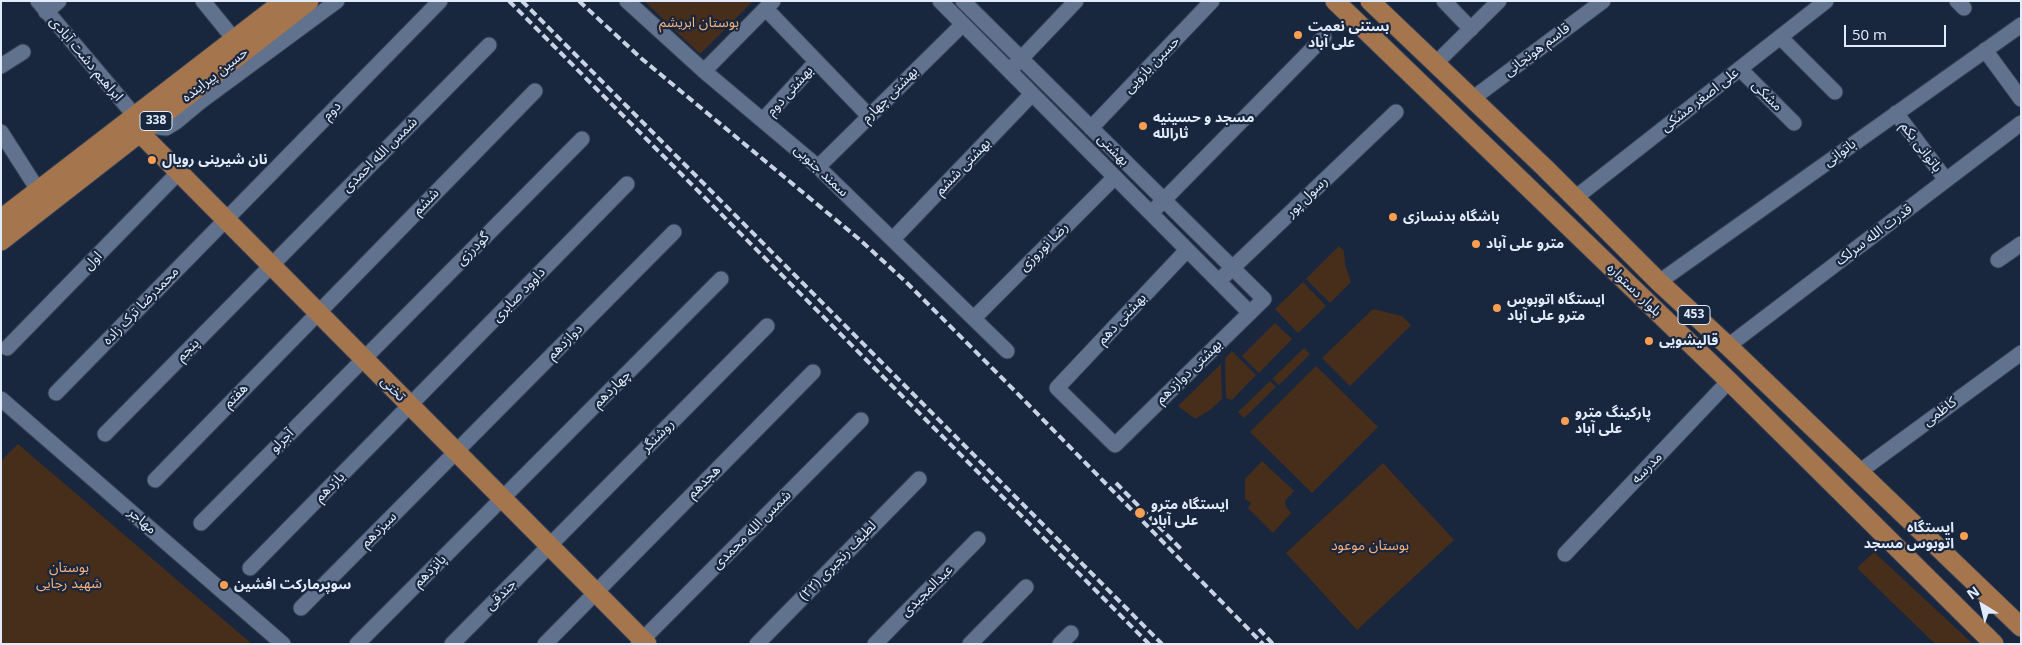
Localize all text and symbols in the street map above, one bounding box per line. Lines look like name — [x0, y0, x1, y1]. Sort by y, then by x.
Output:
street label: ابراهیم دشت آبادی — [46, 13, 126, 105]
park label: بوستان ابریشم — [659, 15, 739, 31]
scale bar — [1847, 15, 1950, 47]
place label: بستنی نعمت علی آباد — [1308, 19, 1390, 52]
street label: قاسم هونجانی — [1501, 20, 1573, 80]
text: 50 m — [1852, 24, 1887, 44]
marker: بستنی نعمت علی آباد — [1292, 29, 1304, 41]
street label: حسین بازویی — [1121, 33, 1183, 97]
street label: حسین پیراینده — [179, 44, 251, 106]
street label: بهشتی دوم — [763, 62, 817, 120]
street label: بهشتی چهارم — [858, 63, 922, 127]
street label: علی اصغر مشکی — [1658, 64, 1742, 136]
street label: مشکی — [1748, 77, 1786, 115]
street label: دوم — [319, 98, 345, 124]
place label: مسجد و حسینیه ثارالله — [1153, 110, 1254, 142]
road number: 338 — [140, 112, 172, 130]
street label: شمس الله احمدی — [339, 114, 421, 196]
street label: باتوانی یکم — [1897, 118, 1945, 176]
marker: مسجد و حسینیه ثارالله — [1137, 120, 1149, 132]
street label: بهشتی — [1094, 131, 1132, 169]
street label: بهشتی ششم — [932, 135, 994, 199]
street label: باتوانی — [1820, 136, 1860, 170]
street label: سمند جنوبی — [790, 141, 852, 201]
place label: نان شیرینی رویال — [162, 152, 268, 168]
marker: نان شیرینی رویال — [146, 154, 158, 166]
street label: رسول پور — [1283, 173, 1331, 221]
street label: ششم — [409, 185, 443, 219]
street label: قدرت الله سرلک — [1832, 201, 1916, 269]
place label: باشگاه بدنسازی — [1403, 209, 1500, 225]
marker: باشگاه بدنسازی — [1387, 211, 1399, 223]
street label: رضا نوروزی — [1016, 219, 1072, 275]
street label: گودرزی — [453, 229, 493, 269]
place label: مترو علی آباد — [1486, 236, 1564, 252]
marker: مترو علی آباد — [1470, 238, 1482, 250]
street label: اول — [80, 248, 106, 274]
street label: بلوار دستواره — [1603, 260, 1665, 320]
street label: محمدرضا ترک زاده — [99, 263, 183, 349]
street label: داوود صابری — [489, 264, 549, 326]
street label: بهشتی دهم — [1094, 290, 1150, 348]
place label: ایستگاه اتوبوس مترو علی آباد — [1507, 292, 1605, 324]
marker: ایستگاه اتوبوس مترو علی آباد — [1491, 302, 1503, 314]
road number: 453 — [1678, 306, 1710, 324]
street label: دوازدهم — [544, 321, 586, 363]
place label: قالیشویی — [1659, 333, 1718, 349]
street label: پنجم — [173, 335, 203, 365]
marker: قالیشویی — [1643, 335, 1655, 347]
street label: بهشتی دوازدهم — [1152, 336, 1226, 408]
street label: چهاردهم — [590, 367, 634, 411]
street label: تختی — [377, 373, 409, 405]
street label: هفتم — [220, 380, 252, 412]
street label: کاظمی — [1920, 394, 1960, 430]
place label: پارکینگ مترو علی آباد — [1575, 405, 1651, 438]
marker: پارکینگ مترو علی آباد — [1559, 415, 1571, 427]
street label: روشنگر — [638, 416, 678, 456]
street label: آجرلو — [267, 426, 297, 456]
street label: مدرسه — [1628, 449, 1666, 487]
street label: هجدهم — [684, 462, 724, 502]
street label: یازدهم — [311, 468, 349, 506]
street label: شمس الله محمدی — [709, 487, 795, 573]
place label: ایستگاه مترو علی آباد — [1151, 497, 1229, 530]
street label: مهاجر — [124, 504, 160, 538]
marker: ایستگاه مترو علی آباد — [1133, 506, 1147, 520]
street label: سیزدهم — [358, 509, 400, 551]
street label: لطیف رنجبری (۲۲) — [796, 518, 880, 604]
place label: ایستگاه اتوبوس مسجد — [1864, 520, 1954, 552]
marker: ایستگاه اتوبوس مسجد — [1958, 530, 1970, 542]
park label: بوستان موعود — [1331, 538, 1409, 554]
street label: پانزدهم — [410, 551, 450, 591]
park label: بوستان شهید رجایی — [36, 560, 102, 592]
street label: عبدالمجیدی — [898, 562, 956, 620]
street label: جندقی — [482, 576, 520, 614]
place label: سوپرمارکت افشین — [234, 577, 351, 593]
marker: سوپرمارکت افشین — [218, 579, 230, 591]
north arrow — [1957, 580, 2007, 630]
text: N — [1963, 581, 1983, 603]

